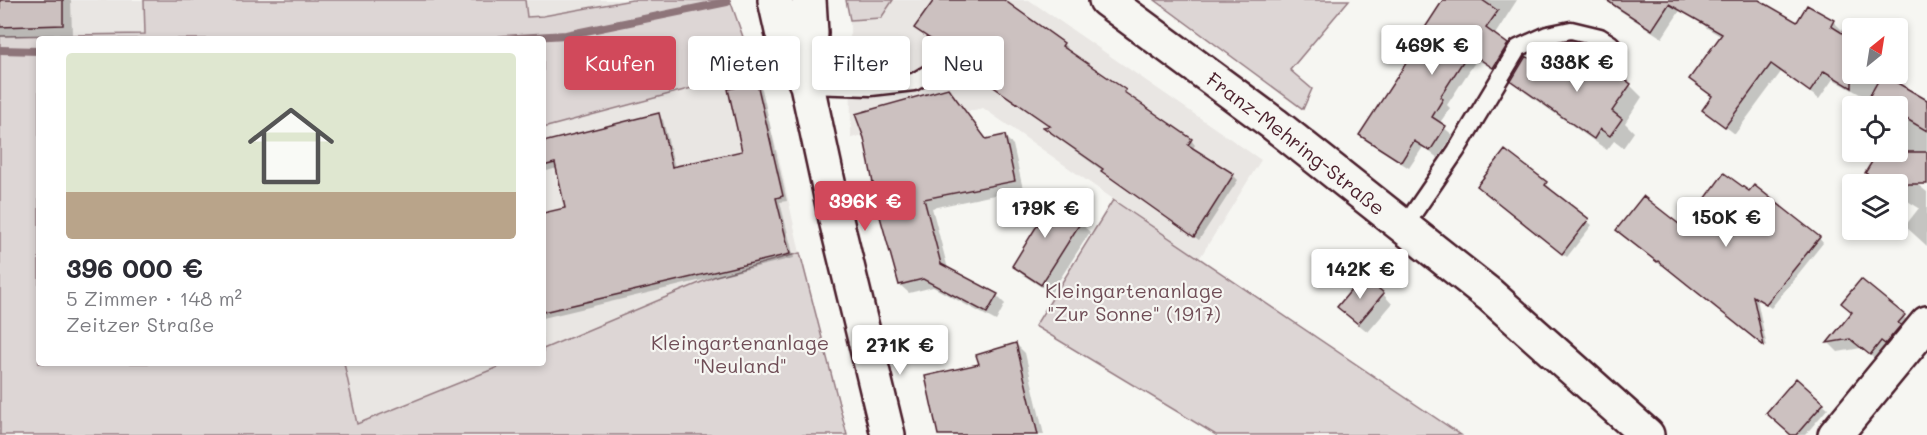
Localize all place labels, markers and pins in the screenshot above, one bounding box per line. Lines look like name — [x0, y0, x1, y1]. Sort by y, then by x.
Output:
pin: 469K € — [1383, 25, 1481, 76]
pin: 338K € — [1528, 42, 1626, 93]
pin: 396K € — [816, 181, 914, 232]
pin: 179K € — [996, 188, 1094, 239]
pin: 150K € — [1677, 197, 1775, 248]
pin: 142K € — [1311, 249, 1409, 300]
pin: 271K € — [851, 325, 949, 376]

